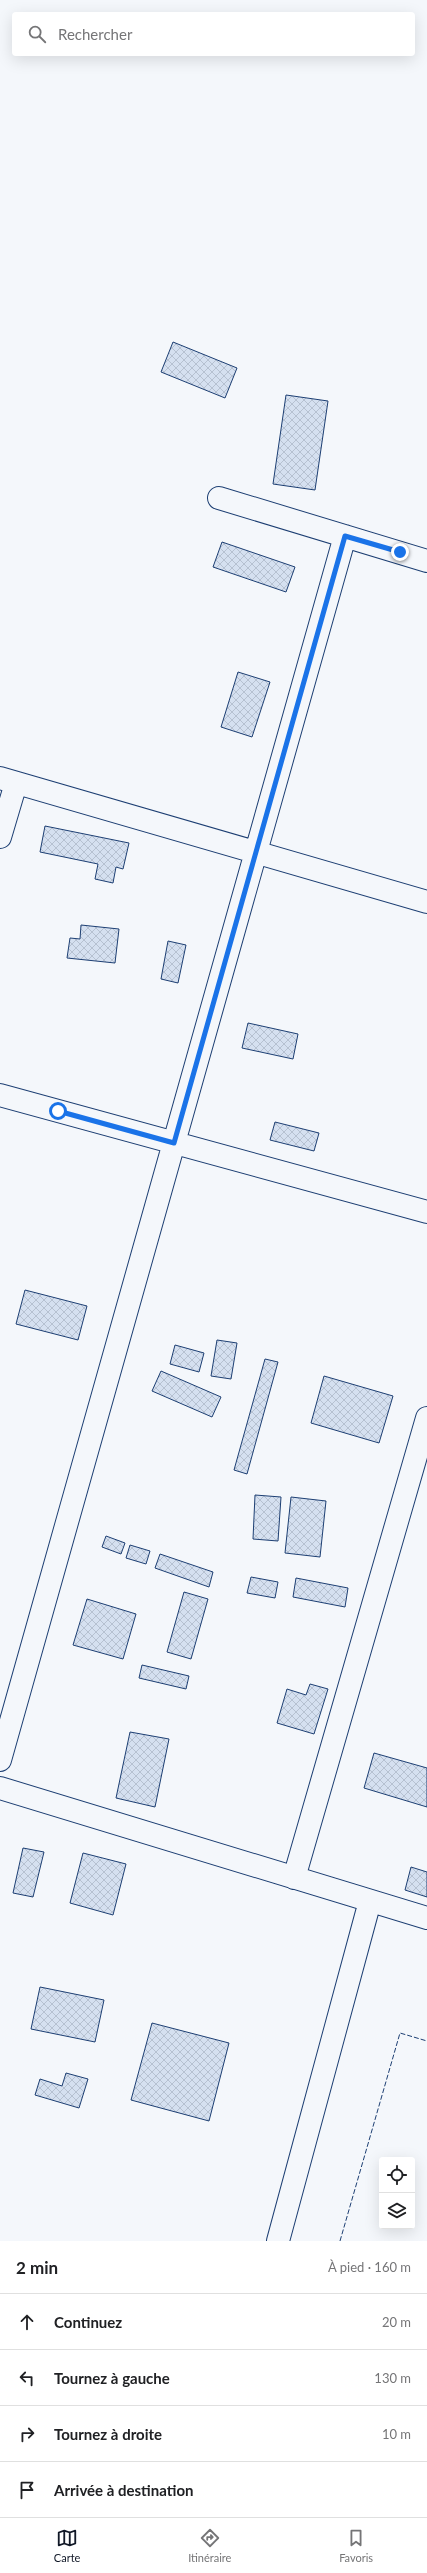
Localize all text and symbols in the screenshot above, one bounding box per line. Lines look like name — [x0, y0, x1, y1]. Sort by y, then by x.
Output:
search box — [12, 12, 415, 56]
icon: search — [26, 23, 48, 45]
text: Rechercher — [58, 25, 132, 43]
route end — [391, 543, 409, 561]
route start — [49, 1102, 67, 1120]
map controls — [379, 2157, 415, 2229]
button: locate — [379, 2157, 415, 2193]
button: layers — [379, 2193, 415, 2229]
text: 2 min — [16, 2257, 58, 2278]
text: À pied · 160 m — [328, 2259, 411, 2275]
icon: ahead — [16, 2311, 38, 2333]
text: Continuez — [54, 2313, 122, 2331]
text: 20 m — [382, 2314, 411, 2330]
icon: left — [16, 2367, 38, 2389]
text: Tournez à gauche — [54, 2369, 170, 2387]
text: 130 m — [374, 2370, 411, 2386]
icon: right — [16, 2423, 38, 2445]
text: Tournez à droite — [54, 2425, 162, 2443]
text: 10 m — [382, 2426, 411, 2442]
icon: arrive — [16, 2479, 38, 2501]
text: Arrivée à destination — [54, 2481, 193, 2499]
tab: Carte — [54, 2527, 80, 2564]
tab: Itinéraire — [188, 2527, 231, 2564]
tab: Favoris — [339, 2527, 373, 2564]

